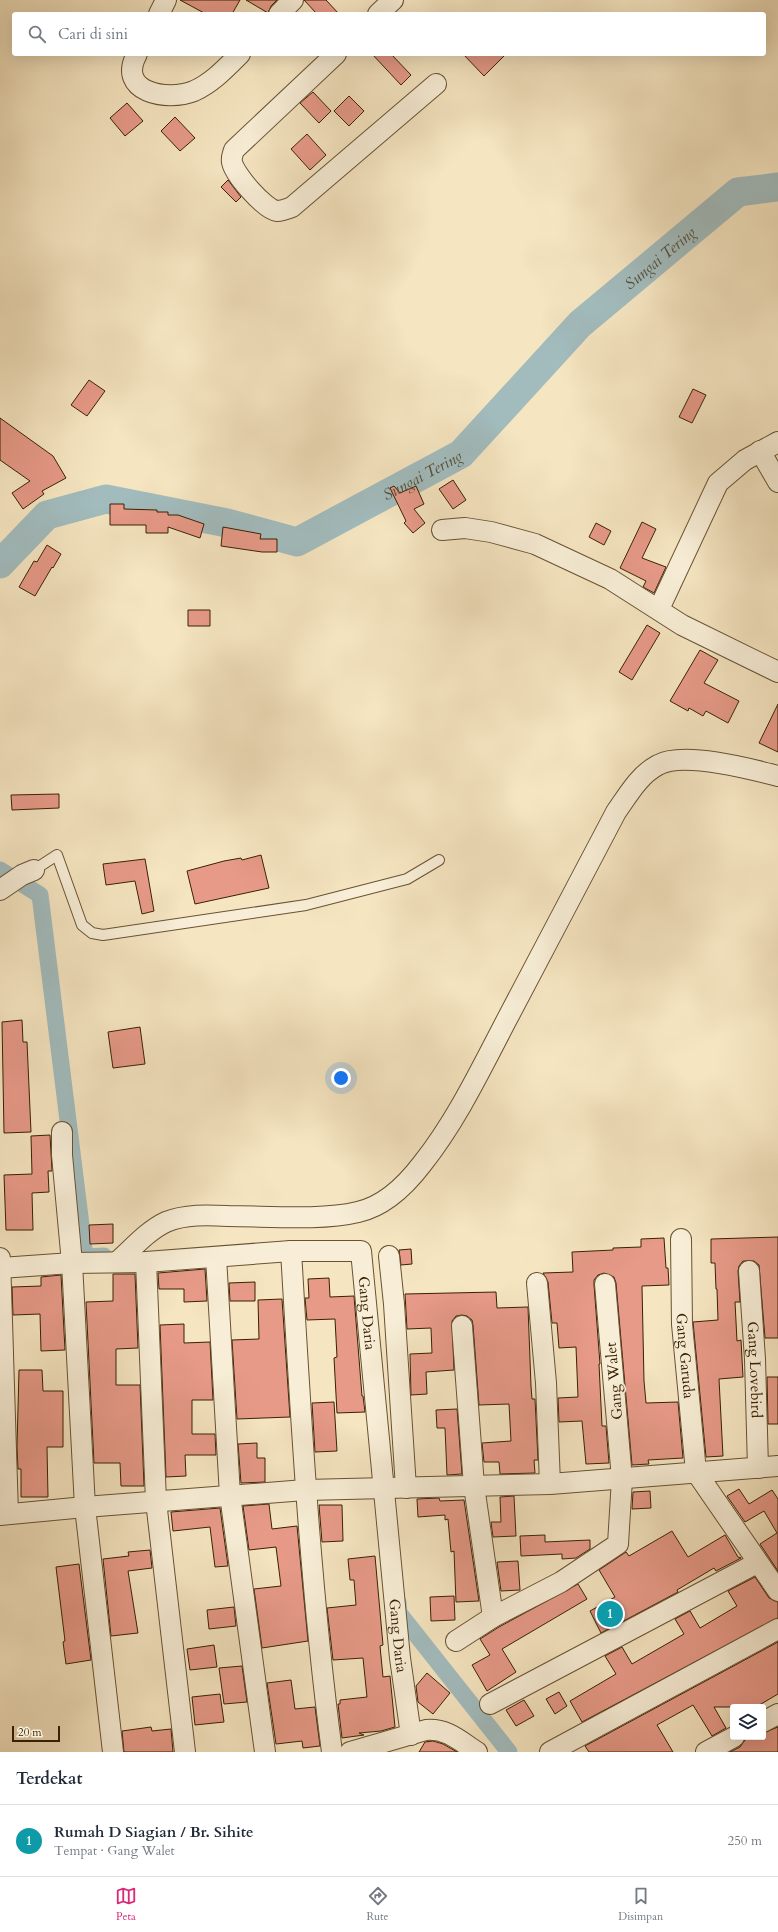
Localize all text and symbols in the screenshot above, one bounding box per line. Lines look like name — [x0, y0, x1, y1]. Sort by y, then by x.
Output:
search box — [12, 12, 766, 56]
icon: search — [26, 23, 48, 45]
text: Cari di sini — [58, 24, 128, 44]
water label: Sungai Tering — [620, 221, 701, 295]
water label: Sungai Tering — [379, 445, 467, 506]
your location — [331, 1068, 351, 1088]
street label: Gang Daria — [353, 1275, 380, 1352]
street label: Gang Garuda — [672, 1313, 699, 1400]
street label: Gang Lovebird — [742, 1321, 767, 1418]
street label: Gang Walet — [601, 1341, 627, 1421]
street label: Gang Daria — [384, 1598, 412, 1674]
pin: 1 — [597, 1599, 623, 1629]
map controls — [730, 1704, 766, 1740]
button: layers — [730, 1704, 766, 1740]
scale bar — [12, 1724, 60, 1743]
text: 20 m — [18, 1725, 42, 1740]
text: Terdekat — [16, 1767, 82, 1790]
text: Rumah D Siagian / Br. Sihite — [54, 1822, 254, 1842]
text: 1 — [26, 1832, 32, 1850]
text: 250 m — [728, 1832, 762, 1850]
text: Tempat · Gang Walet — [54, 1842, 175, 1860]
tab: Peta — [115, 1885, 137, 1924]
tab: Rute — [366, 1885, 389, 1924]
tab: Disimpan — [618, 1885, 663, 1924]

